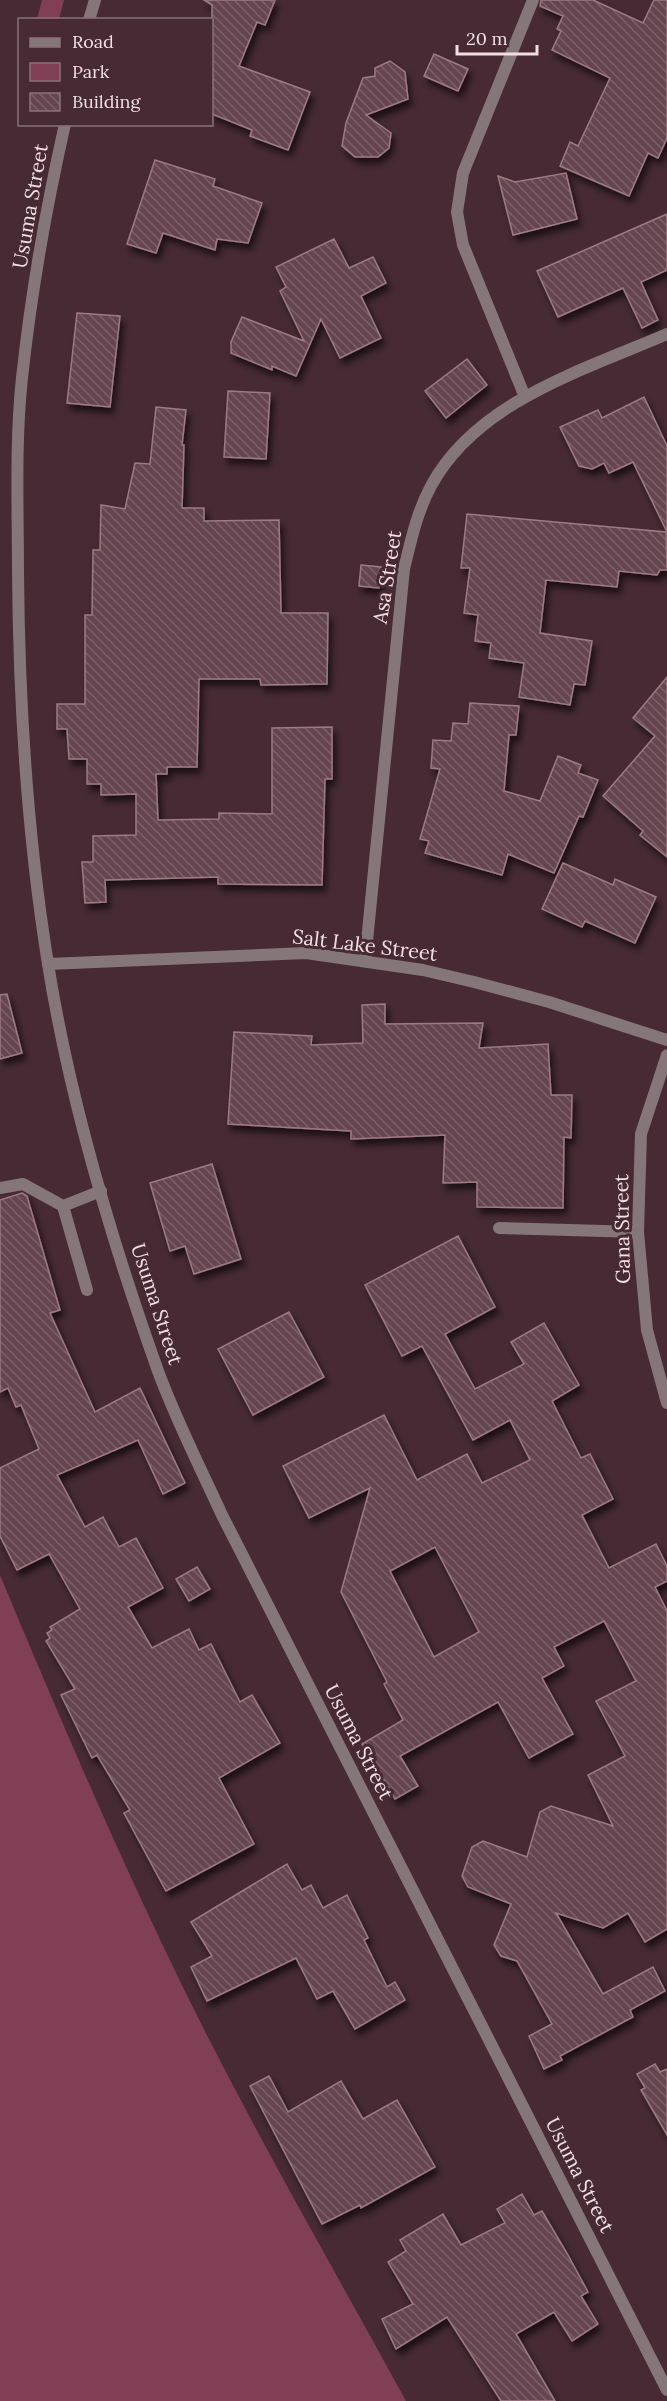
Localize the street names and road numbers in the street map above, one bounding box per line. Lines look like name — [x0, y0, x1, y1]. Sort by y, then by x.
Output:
street label: Usuma Street — [6, 141, 53, 270]
street label: Asa Street — [367, 528, 406, 626]
street label: Salt Lake Street — [291, 923, 439, 966]
street label: Gana Street — [608, 1174, 635, 1284]
street label: Usuma Street — [126, 1240, 189, 1368]
street label: Usuma Street — [320, 1680, 399, 1804]
street label: Usuma Street — [541, 2113, 620, 2237]

